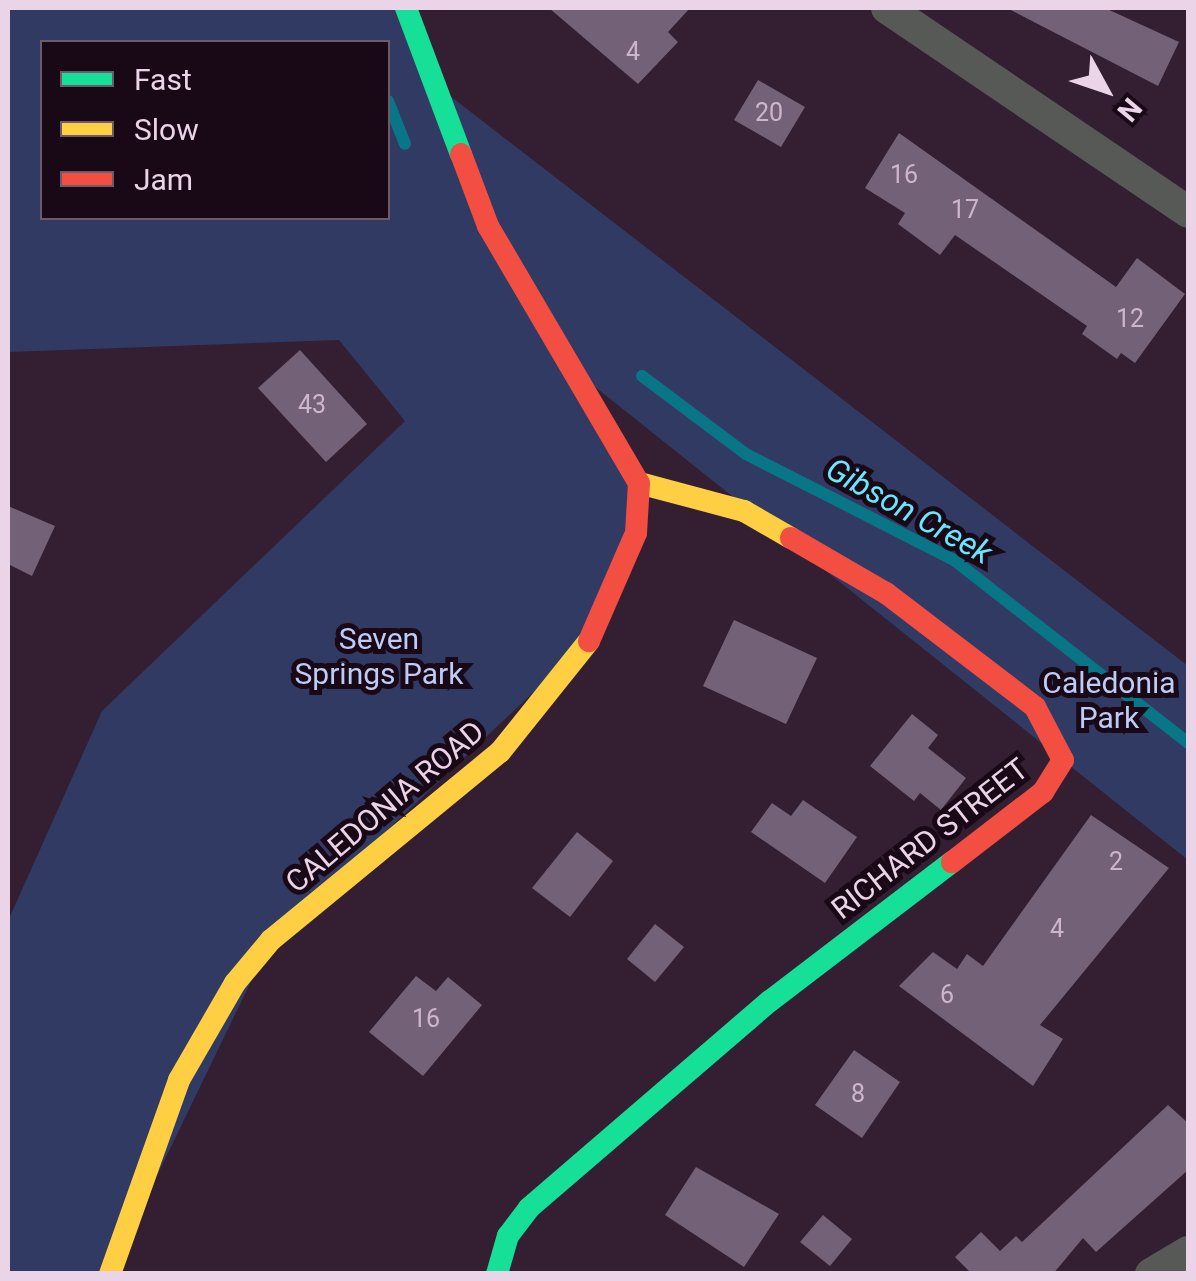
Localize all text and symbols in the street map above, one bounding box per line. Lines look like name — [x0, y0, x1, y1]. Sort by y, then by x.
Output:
house number: 4 — [626, 37, 640, 67]
legend — [40, 40, 390, 220]
north arrow — [1056, 40, 1156, 140]
text: Fast — [134, 62, 192, 97]
text: N — [1110, 91, 1148, 128]
house number: 20 — [755, 98, 783, 128]
text: Slow — [134, 112, 199, 147]
house number: 16 — [890, 160, 918, 190]
text: Jam — [134, 162, 193, 197]
house number: 17 — [951, 195, 979, 225]
house number: 12 — [1116, 304, 1144, 334]
house number: 43 — [298, 390, 326, 420]
water label: Gibson Creek — [819, 450, 999, 572]
park label: Seven Springs Park — [295, 621, 463, 692]
park label: Caledonia Park — [1042, 665, 1176, 736]
street label: CALEDONIA ROAD — [279, 714, 491, 900]
street label: RICHARD STREET — [825, 751, 1035, 927]
house number: 2 — [1109, 847, 1123, 877]
house number: 4 — [1050, 914, 1064, 944]
house number: 6 — [940, 980, 954, 1010]
house number: 16 — [412, 1004, 440, 1034]
house number: 8 — [851, 1079, 865, 1109]

